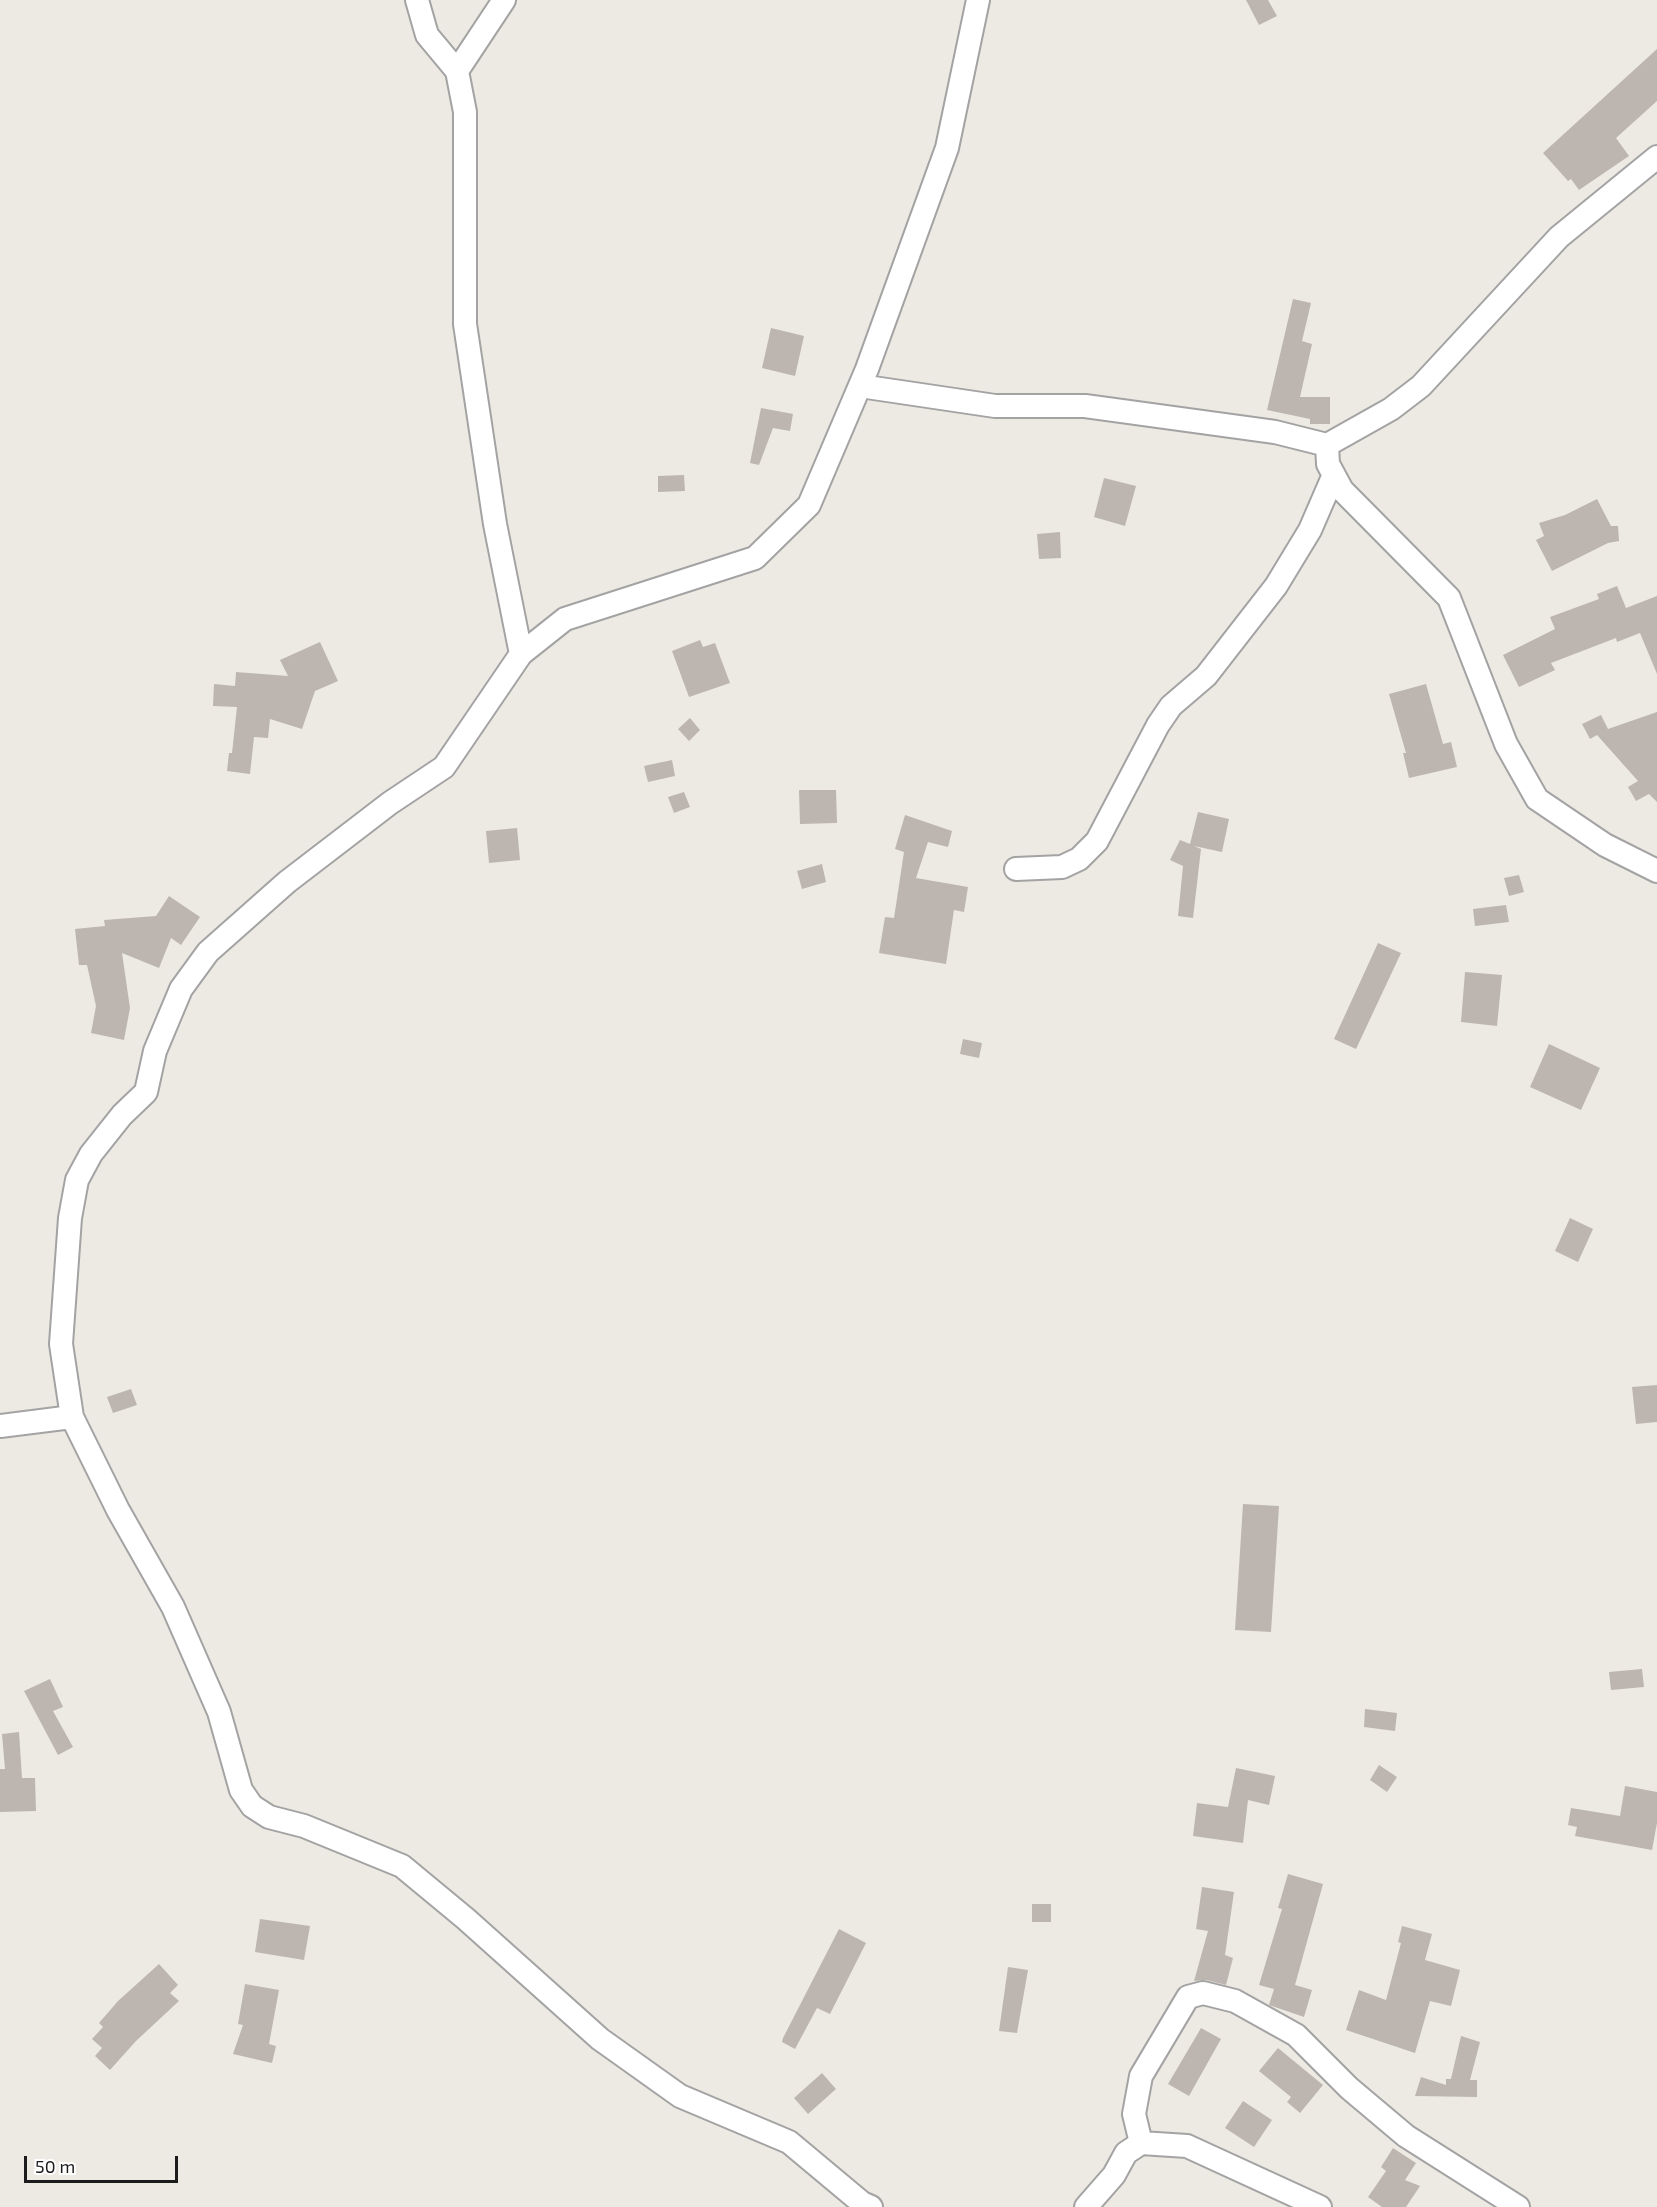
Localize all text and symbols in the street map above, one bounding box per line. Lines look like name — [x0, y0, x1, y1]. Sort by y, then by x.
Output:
scale bar — [27, 2144, 182, 2182]
text: 50 m — [35, 2155, 75, 2177]

